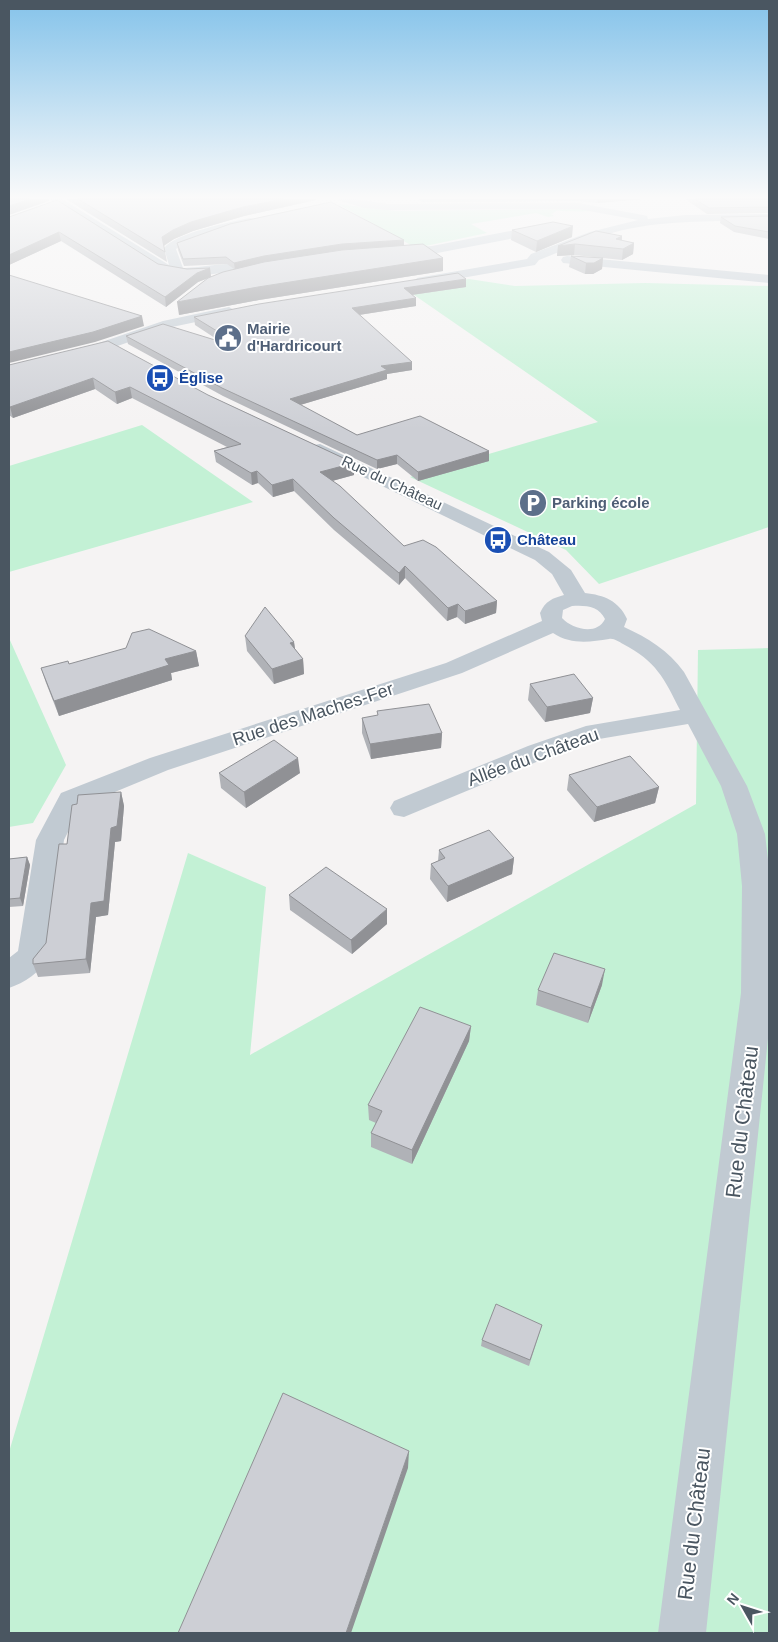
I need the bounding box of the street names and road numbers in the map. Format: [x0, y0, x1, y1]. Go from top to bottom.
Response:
street label: Rue du Château [339, 452, 445, 513]
street label: Rue des Maches-Fer [230, 679, 396, 749]
street label: Allée du Château [465, 724, 601, 790]
street label: Rue du Château [721, 1045, 762, 1199]
street label: Rue du Château [673, 1447, 714, 1601]

